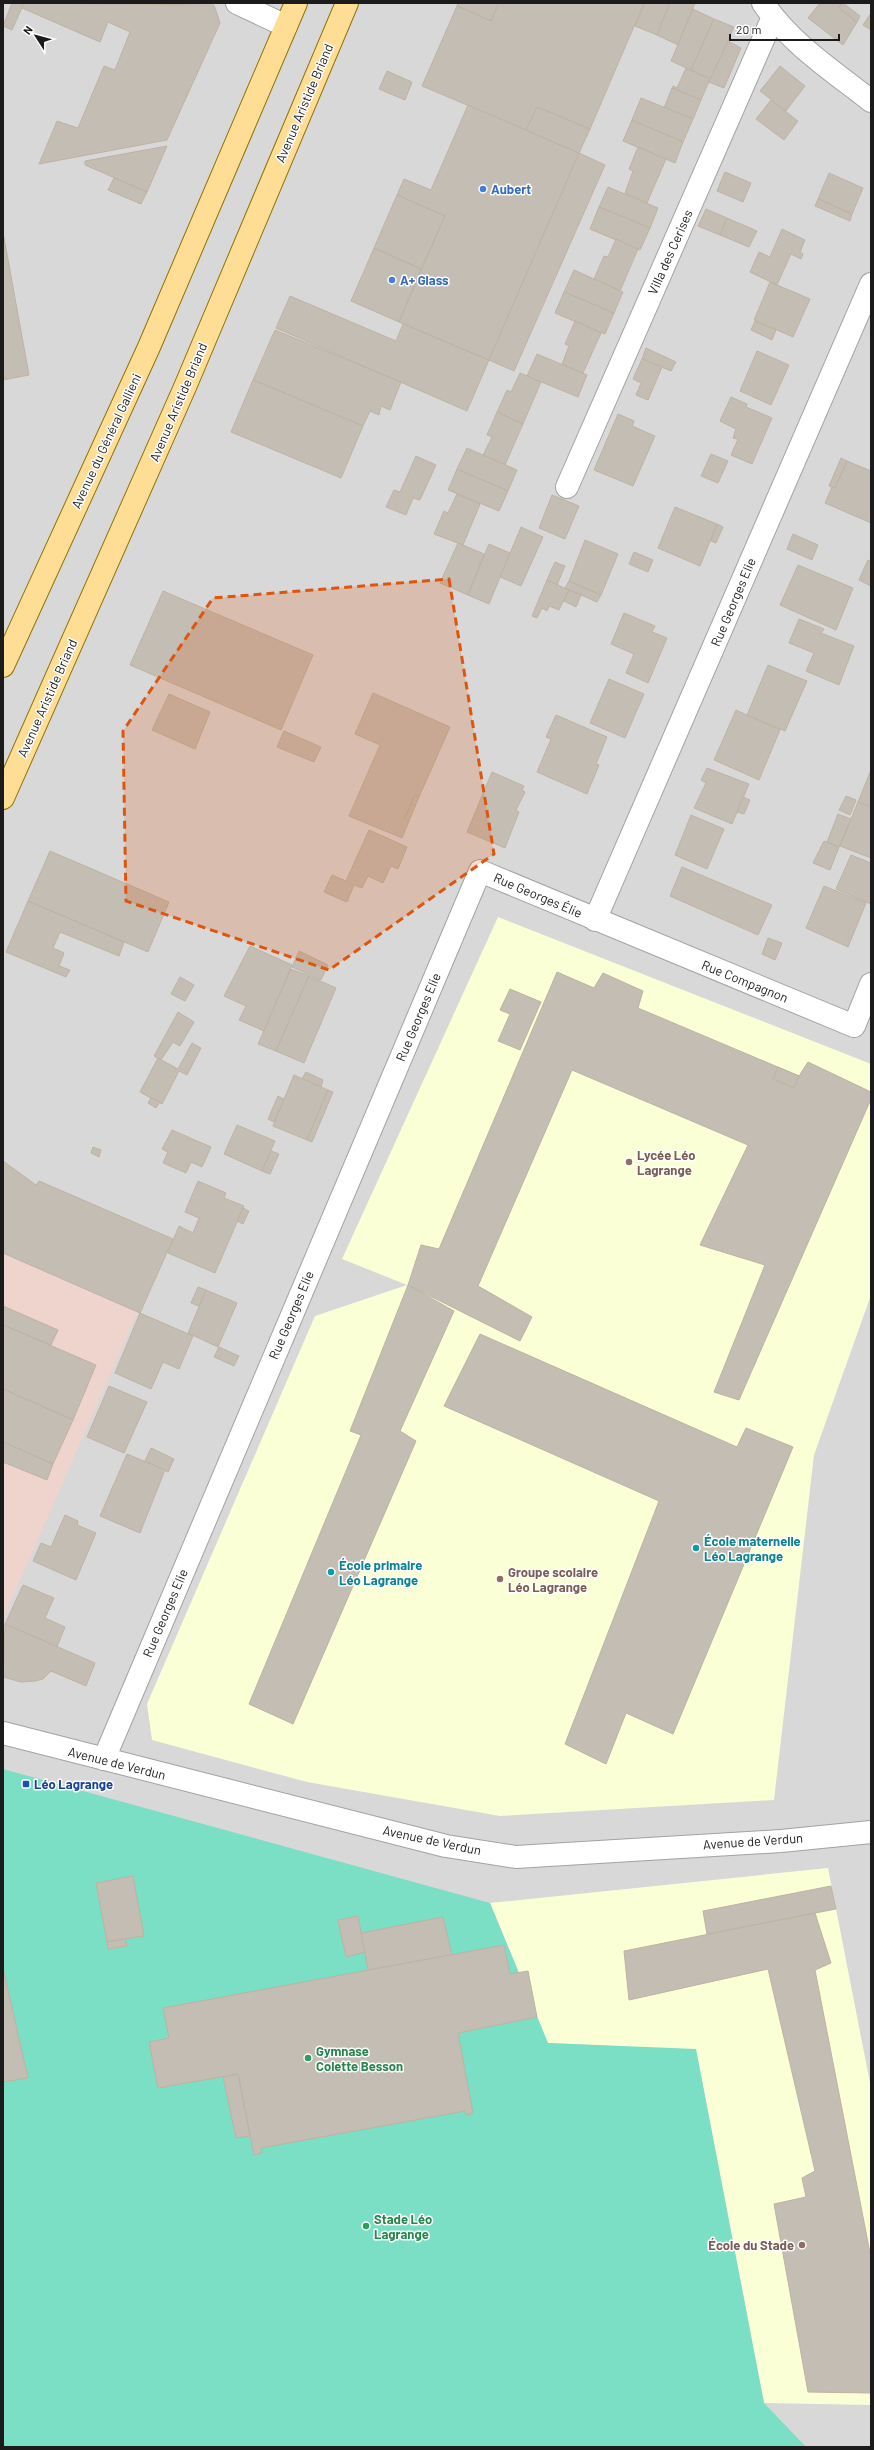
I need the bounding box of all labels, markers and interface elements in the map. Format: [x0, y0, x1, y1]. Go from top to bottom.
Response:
north arrow [16, 16, 56, 56]
scale bar [730, 16, 839, 42]
text: 20 m [736, 22, 762, 36]
text: N [20, 23, 35, 37]
street label: Avenue Aristide Briand [272, 41, 336, 165]
place label: Aubert [491, 181, 531, 197]
marker: Aubert [478, 184, 488, 194]
street label: Villa des Cerises [644, 207, 696, 297]
place label: A+ Glass [400, 272, 449, 288]
marker: A+ Glass [387, 275, 397, 285]
street label: Avenue Aristide Briand [146, 340, 210, 464]
street label: Avenue du Général Gallieni [68, 371, 144, 511]
street label: Rue Georges Elie [707, 555, 759, 649]
street label: Avenue Aristide Briand [14, 636, 80, 760]
street label: Rue Georges Élie [491, 869, 585, 921]
street label: Rue Compagnon [699, 956, 791, 1006]
street label: Rue Georges Elie [392, 970, 444, 1064]
place label: Lycée Léo Lagrange [637, 1147, 696, 1178]
marker: Lycée Léo Lagrange [624, 1157, 634, 1167]
street label: Rue Georges Elie [265, 1268, 317, 1362]
place label: École maternelle Léo Lagrange [704, 1533, 801, 1564]
marker: École maternelle Léo Lagrange [691, 1543, 701, 1553]
place label: École primaire Léo Lagrange [339, 1557, 422, 1588]
place label: Groupe scolaire Léo Lagrange [508, 1564, 598, 1595]
street label: Rue Georges Elie [139, 1566, 191, 1660]
marker: École primaire Léo Lagrange [326, 1567, 336, 1577]
marker: Groupe scolaire Léo Lagrange [495, 1574, 505, 1584]
street label: Avenue de Verdun [66, 1743, 168, 1783]
place label: Léo Lagrange [34, 1776, 113, 1792]
marker: Léo Lagrange [21, 1779, 31, 1789]
street label: Avenue de Verdun [381, 1822, 483, 1858]
street label: Avenue de Verdun [702, 1830, 804, 1852]
place label: Gymnase Colette Besson [316, 2043, 403, 2074]
marker: Gymnase Colette Besson [303, 2053, 313, 2063]
place label: Stade Léo Lagrange [374, 2211, 432, 2242]
marker: Stade Léo Lagrange [361, 2221, 371, 2231]
place label: École du Stade [708, 2237, 794, 2253]
marker: École du Stade [797, 2240, 807, 2250]

